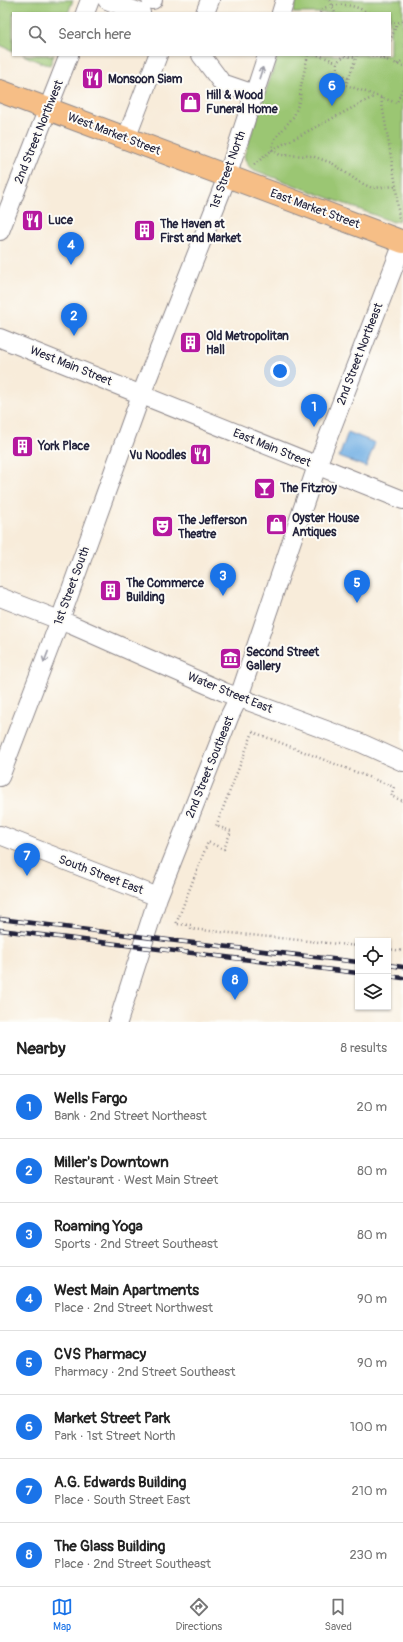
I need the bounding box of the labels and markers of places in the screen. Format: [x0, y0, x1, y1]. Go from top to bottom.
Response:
restaurant icon: Monsoon Siam [80, 66, 106, 92]
place label: Monsoon Siam [108, 72, 183, 87]
pin: 6 [319, 73, 345, 106]
place label: Hill & Wood Funeral Home [206, 88, 279, 117]
shop icon: Hill & Wood Funeral Home [178, 89, 204, 115]
restaurant icon: Luce [20, 207, 46, 233]
place label: Luce [48, 213, 74, 228]
place label: The Haven at First and Market [159, 217, 242, 246]
building icon: The Haven at First and Market [131, 218, 157, 244]
pin: 4 [58, 232, 84, 265]
pin: 2 [61, 303, 87, 336]
place label: Old Metropolitan Hall [206, 329, 289, 358]
building icon: Old Metropolitan Hall [177, 330, 203, 356]
pin: 1 [301, 394, 327, 427]
building icon: York Place [10, 433, 36, 459]
place label: York Place [37, 439, 90, 454]
restaurant icon: Vu Noodles [188, 442, 214, 468]
place label: Vu Noodles [129, 448, 187, 463]
bar icon: The Fitzroy [251, 475, 277, 501]
place label: The Fitzroy [279, 481, 338, 496]
place label: Oyster House Antiques [292, 511, 360, 540]
shop icon: Oyster House Antiques [264, 512, 290, 538]
place label: The Jefferson Theatre [177, 513, 247, 542]
theatre icon: The Jefferson Theatre [149, 514, 175, 540]
pin: 3 [210, 563, 236, 596]
pin: 5 [344, 570, 370, 603]
place label: The Commerce Building [125, 576, 205, 605]
building icon: The Commerce Building [98, 577, 124, 603]
place label: Second Street Gallery [246, 645, 320, 674]
museum icon: Second Street Gallery [218, 646, 244, 672]
pin: 7 [14, 843, 40, 876]
pin: 8 [222, 967, 248, 1000]

